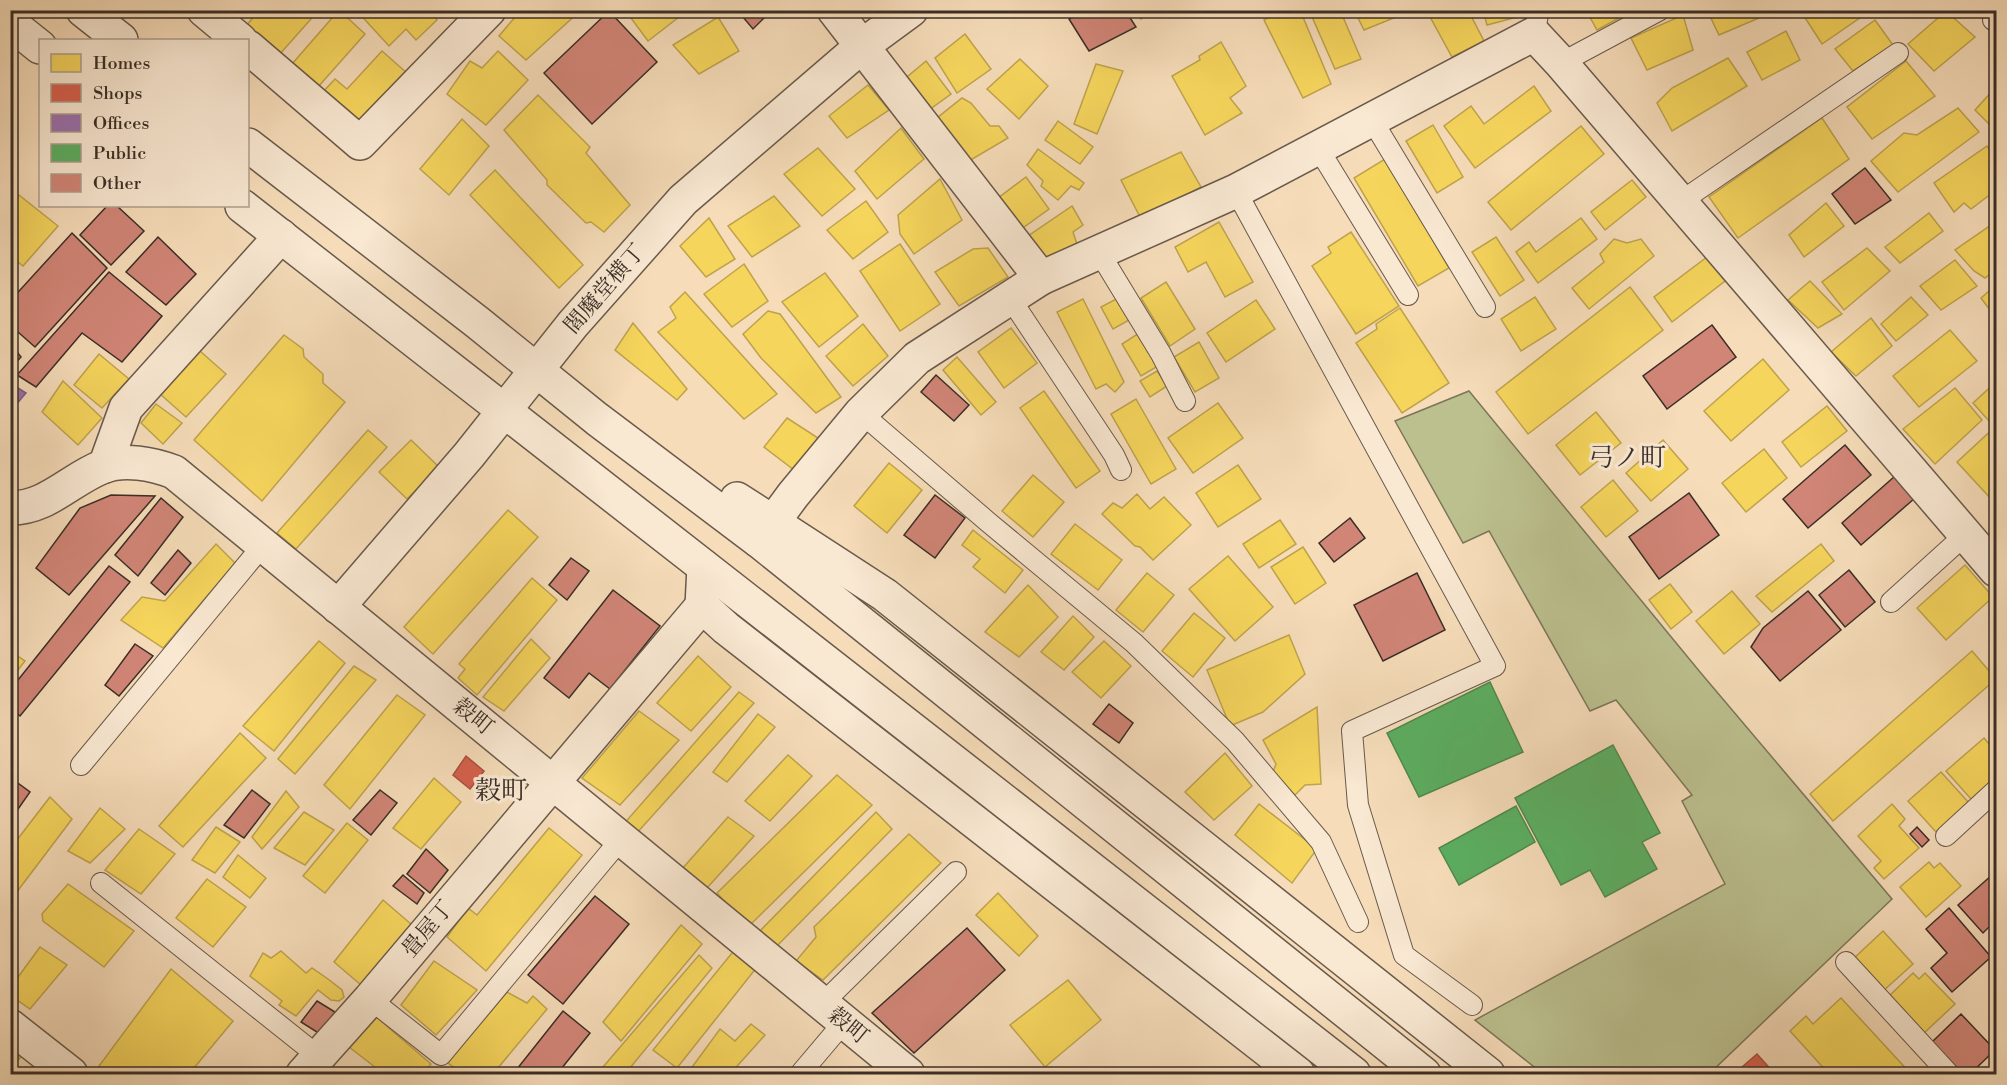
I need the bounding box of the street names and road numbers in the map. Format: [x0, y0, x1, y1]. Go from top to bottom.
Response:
street label: 閻魔堂横丁 [559, 239, 651, 339]
street label: 穀町 [447, 693, 499, 741]
street label: 畳屋丁 [396, 895, 460, 963]
street label: 穀町 [822, 1002, 874, 1050]

